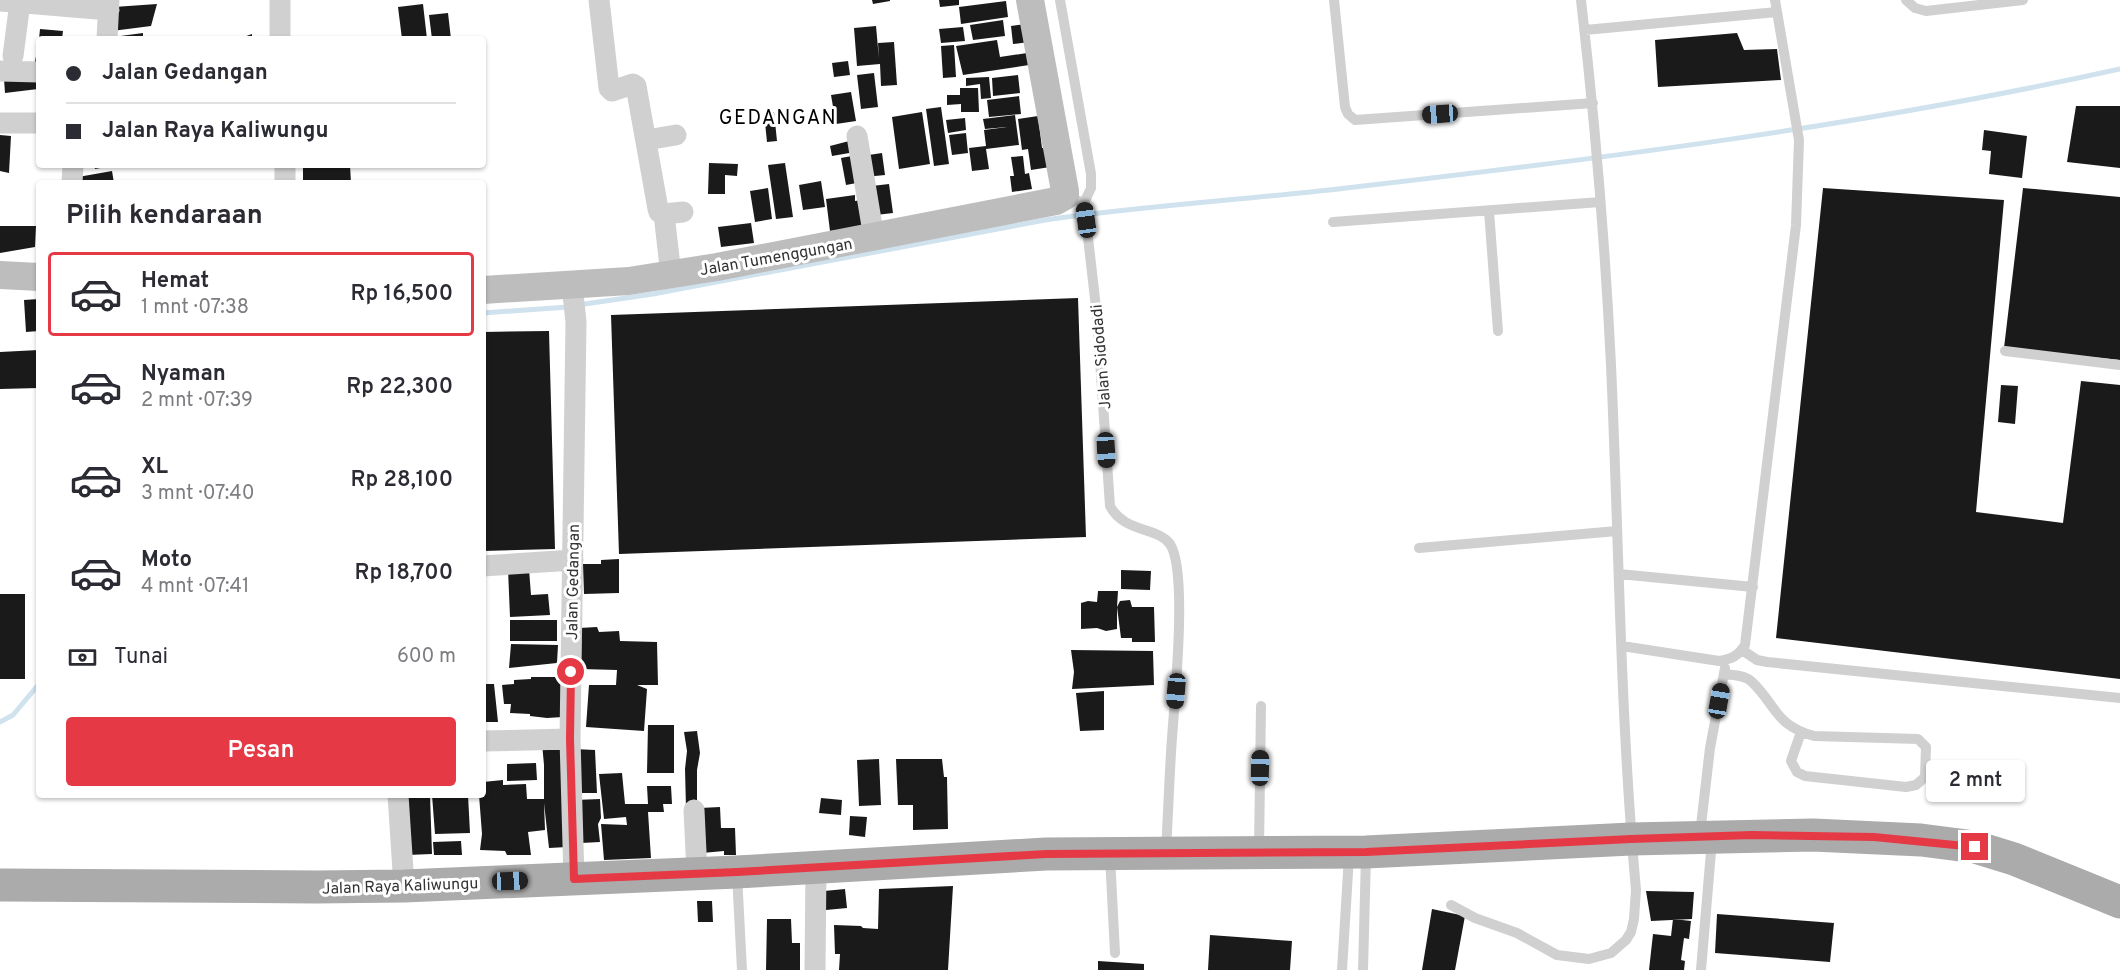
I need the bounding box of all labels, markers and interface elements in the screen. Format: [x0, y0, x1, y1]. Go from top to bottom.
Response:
text: Jalan Gedangan [102, 60, 268, 87]
car [1421, 104, 1459, 124]
district label: GEDANGAN [719, 106, 837, 132]
text: Jalan Raya Kaliwungu [102, 118, 329, 145]
text: Pilih kendaraan [66, 199, 263, 233]
car [1075, 201, 1097, 239]
street label: Jalan Tumenggungan [698, 235, 854, 281]
icon: car [69, 267, 123, 321]
text: Hemat [141, 268, 209, 295]
text: Rp 16,500 [351, 281, 453, 308]
text: 1 mnt · 07:38 [141, 295, 249, 321]
street label: Jalan Sidodadi [1087, 304, 1117, 410]
icon: car [69, 360, 123, 414]
text: Nyaman [141, 361, 226, 388]
text: Rp 22,300 [346, 374, 453, 401]
text: 2 mnt · 07:39 [141, 388, 253, 414]
car [1096, 432, 1116, 468]
icon: car [69, 453, 123, 507]
text: XL [141, 454, 168, 481]
text: Rp 28,100 [351, 467, 453, 494]
text: 3 mnt · 07:40 [141, 481, 255, 507]
street label: Jalan Gedangan [563, 524, 585, 640]
icon: car [69, 546, 123, 600]
text: Moto [141, 547, 192, 574]
text: Rp 18,700 [355, 560, 453, 587]
text: 4 mnt · 07:41 [141, 574, 250, 600]
icon: cash [66, 641, 99, 674]
text: Tunai [114, 644, 168, 671]
text: 600 m [397, 644, 456, 670]
route start [557, 658, 584, 685]
car [1165, 672, 1187, 710]
car [1707, 682, 1731, 720]
button: Pesan [66, 717, 456, 786]
car [1251, 750, 1269, 786]
callout: 2 mnt [1926, 760, 2024, 802]
text: 2 mnt [1949, 768, 2002, 794]
route end [1961, 833, 1988, 860]
car [492, 871, 528, 891]
street label: Jalan Raya Kaliwungu [321, 874, 479, 900]

